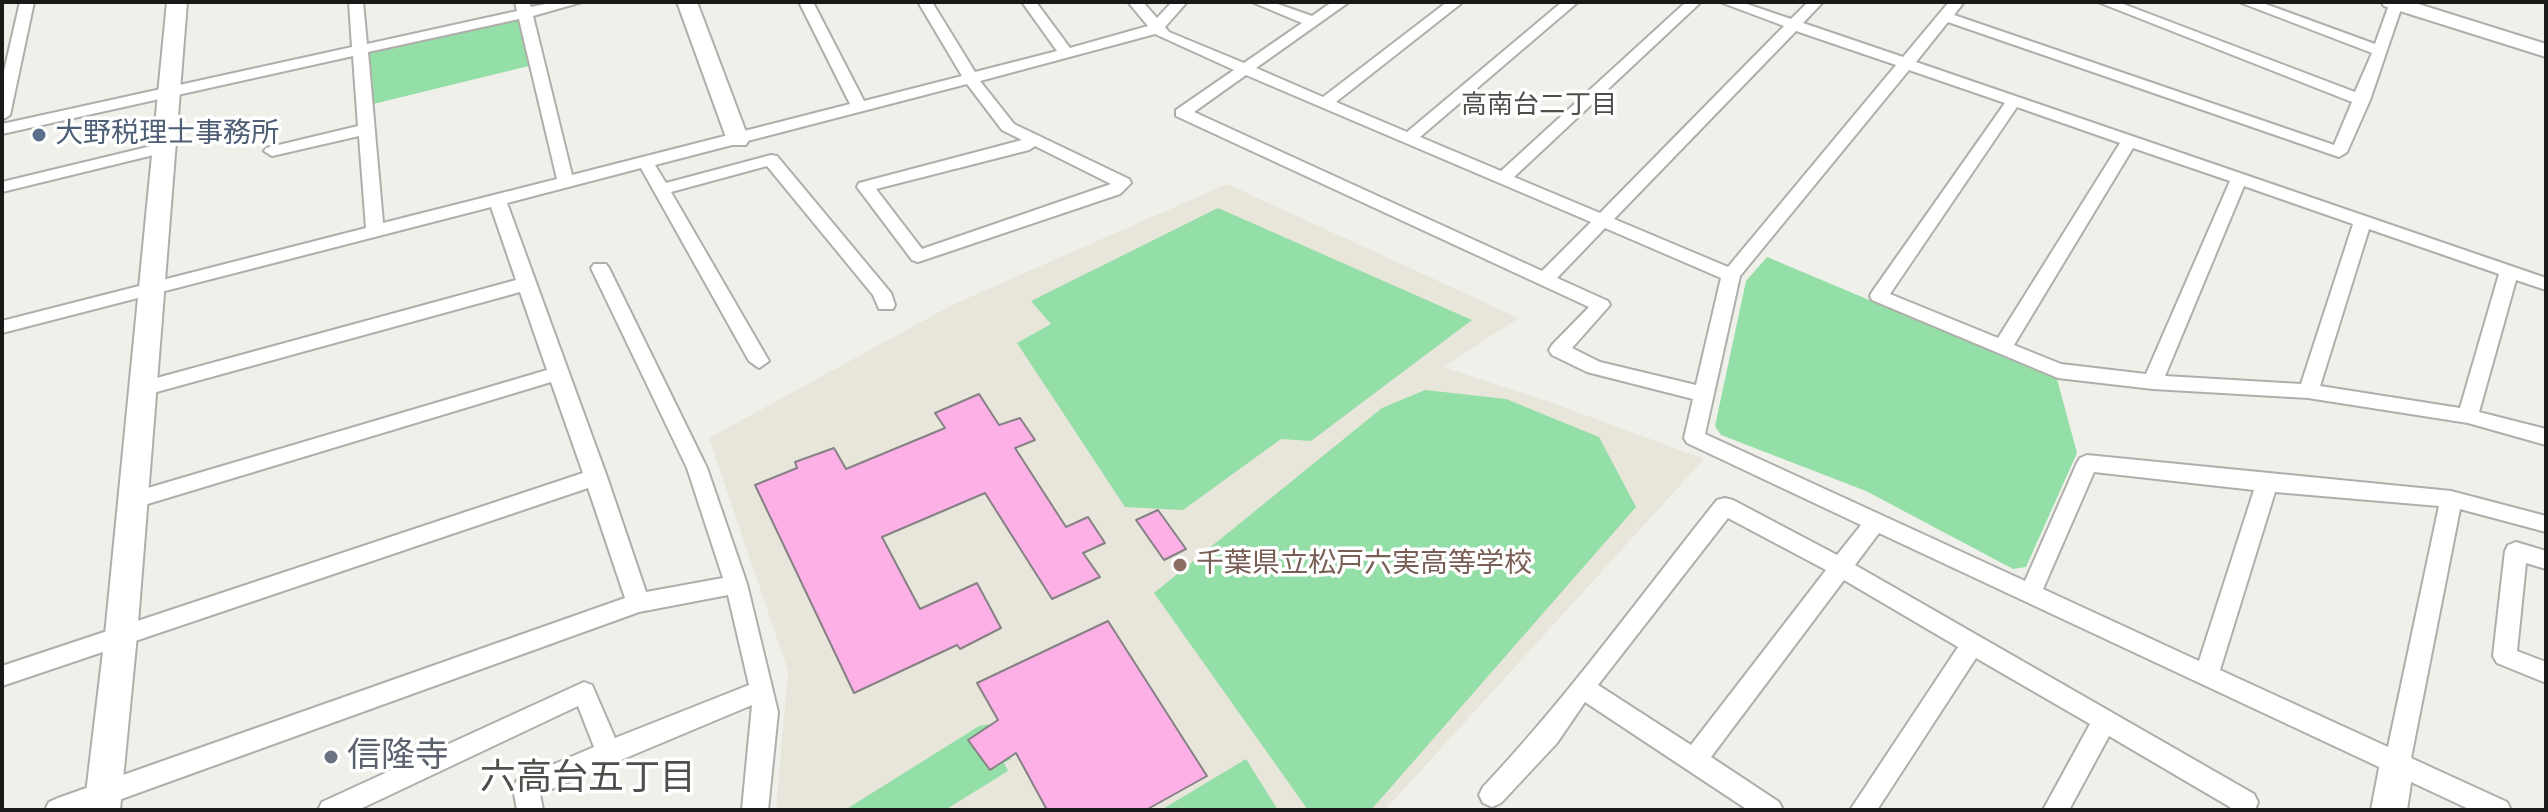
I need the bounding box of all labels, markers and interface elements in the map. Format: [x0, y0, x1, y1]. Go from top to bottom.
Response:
district label: 高南台二丁目 [1461, 90, 1617, 122]
place label: 大野税理士事務所 [55, 118, 279, 152]
marker: 大野税理士事務所 [30, 126, 48, 144]
place label: 千葉県立松戸六実高等学校 [1196, 548, 1532, 582]
marker: 千葉県立松戸六実高等学校 [1171, 556, 1189, 574]
place label: 信隆寺 [347, 737, 449, 777]
marker: 信隆寺 [322, 748, 340, 766]
district label: 六高台五丁目 [480, 758, 696, 802]

